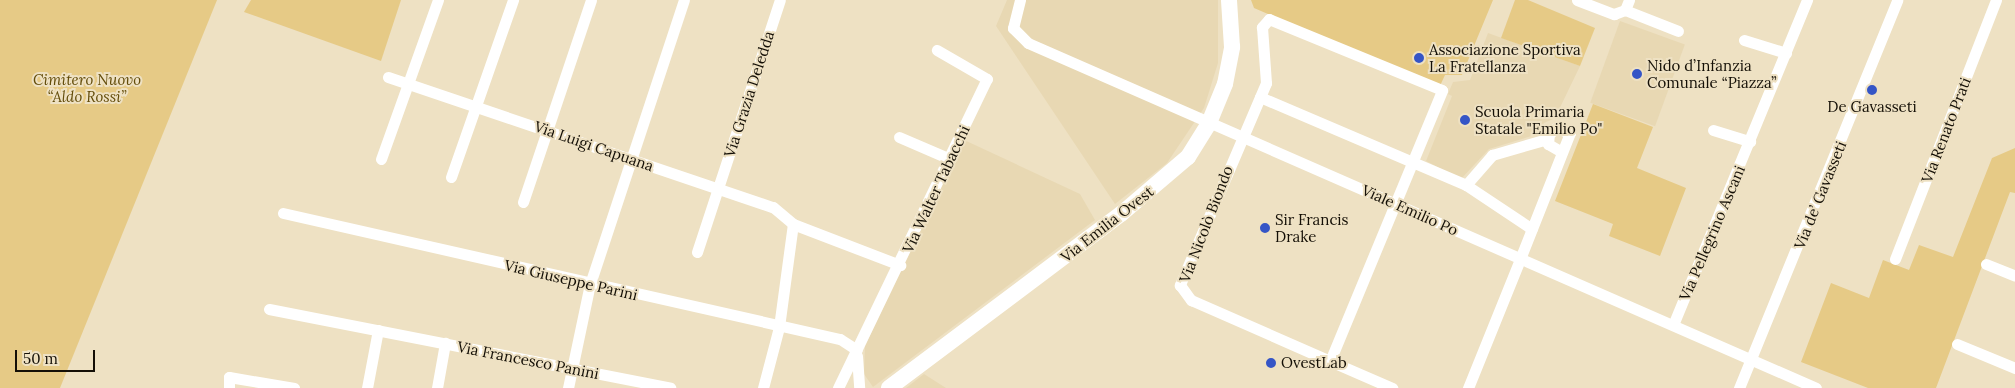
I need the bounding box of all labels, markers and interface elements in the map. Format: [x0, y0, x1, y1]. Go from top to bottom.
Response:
street label: Via Grazia Deledda [720, 29, 778, 159]
place label: Associazione Sportiva La Fratellanza [1429, 40, 1581, 75]
marker: Associazione Sportiva La Fratellanza [1413, 52, 1425, 64]
place label: Nido d’Infanzia Comunale “Piazza” [1647, 56, 1777, 91]
marker: Nido d’Infanzia Comunale “Piazza” [1631, 68, 1643, 80]
park label: Cimitero Nuovo “Aldo Rossi” [33, 70, 141, 105]
street label: Via Renato Prati [1918, 75, 1974, 185]
marker: De Gavasseti [1866, 84, 1878, 96]
place label: De Gavasseti [1827, 98, 1917, 116]
place label: Scuola Primaria Statale "Emilio Po" [1475, 102, 1602, 137]
marker: Scuola Primaria Statale "Emilio Po" [1459, 114, 1471, 126]
street label: Via Luigi Capuana [532, 117, 656, 175]
street label: Via Walter Tabacchi [899, 122, 973, 256]
street label: Via de’ Gavasseti [1790, 138, 1850, 252]
street label: Via Nicolò Biondo [1175, 163, 1237, 285]
street label: Via Pellegrino Ascani [1675, 163, 1749, 303]
street label: Viale Emilio Po [1359, 181, 1461, 239]
street label: Via Emilia Ovest [1057, 182, 1157, 266]
place label: Sir Francis Drake [1275, 210, 1349, 245]
marker: Sir Francis Drake [1259, 222, 1271, 234]
street label: Via Giuseppe Parini [503, 256, 639, 304]
street label: Via Francesco Panini [456, 337, 600, 383]
scale bar [18, 340, 98, 372]
text: 50 m [23, 349, 58, 368]
place label: OvestLab [1281, 354, 1347, 372]
marker: OvestLab [1265, 357, 1277, 369]

